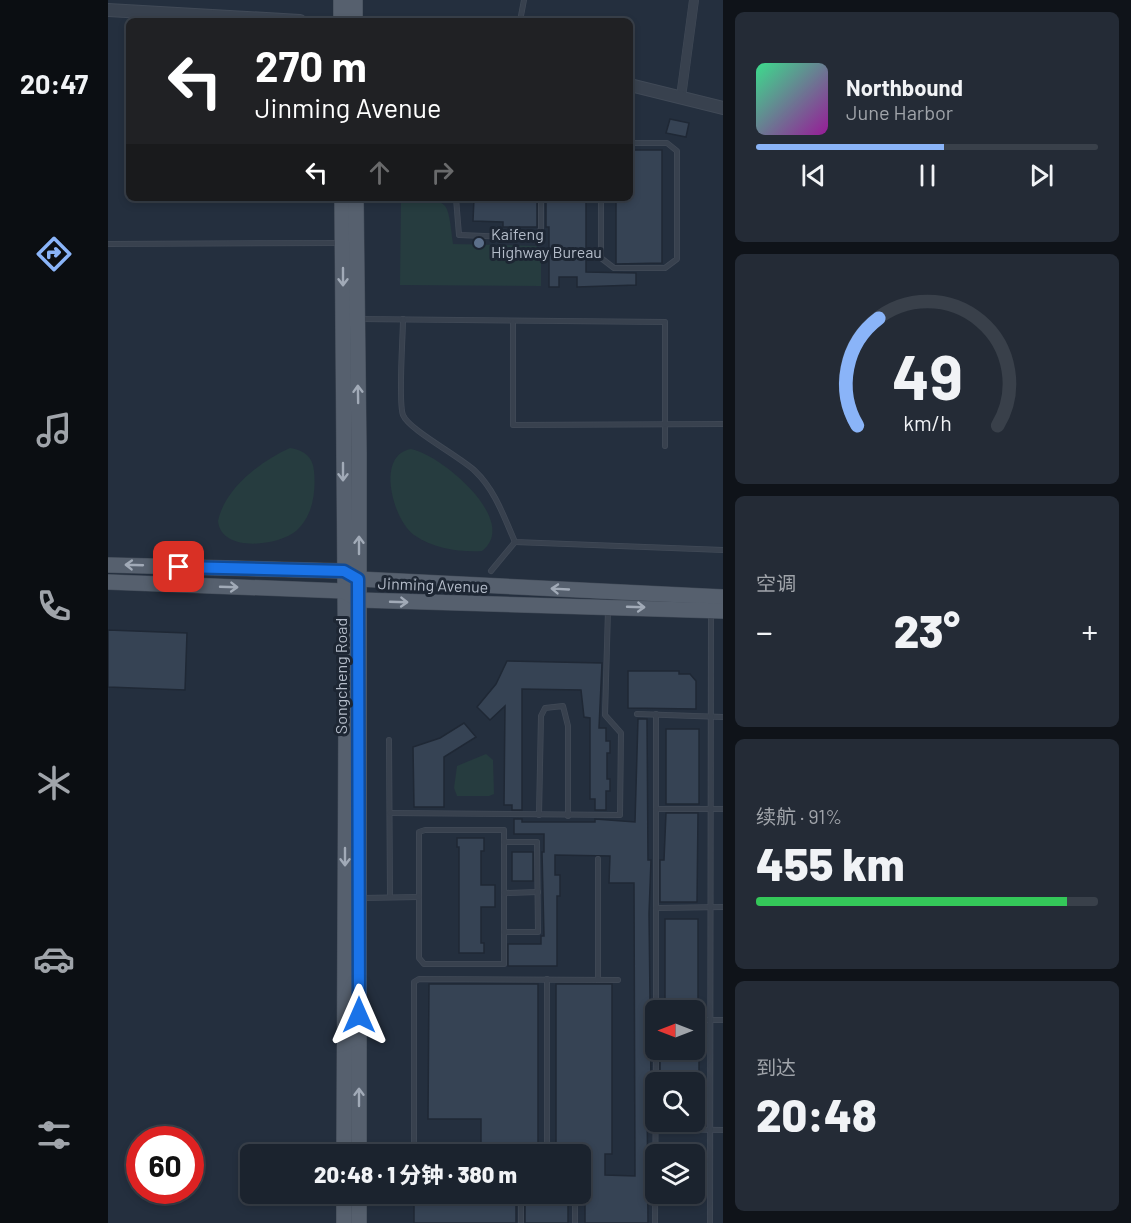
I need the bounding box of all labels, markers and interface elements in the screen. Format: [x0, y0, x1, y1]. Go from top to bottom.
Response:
text: 270 m [255, 40, 367, 90]
icon: left [156, 42, 234, 120]
text: 20:47 [20, 67, 88, 99]
text: Northbound [846, 74, 963, 100]
text: Jinming Avenue [255, 91, 441, 123]
text: June Harbor [846, 100, 953, 124]
icon: left [300, 156, 333, 189]
icon: ahead [363, 156, 396, 189]
icon: right [426, 156, 459, 189]
icon: previous [797, 159, 830, 192]
icon: pause [911, 159, 944, 192]
icon: next [1025, 159, 1058, 192]
place label: Kaifeng Highway Bureau [491, 224, 602, 261]
icon: directions [33, 233, 75, 275]
marker: Kaifeng Highway Bureau [472, 236, 486, 250]
one-way arrow [337, 267, 349, 287]
text: 49 [892, 338, 962, 412]
one-way arrow [352, 384, 364, 404]
icon: music [33, 409, 75, 451]
text: km/h [903, 411, 951, 436]
one-way arrow [337, 462, 349, 482]
one-way arrow [353, 535, 364, 555]
pin [153, 541, 204, 592]
icon: arrive [162, 550, 195, 583]
one-way arrow [124, 560, 144, 571]
text: 空调 [756, 571, 796, 595]
street label: Jinming Avenue [377, 573, 489, 596]
one-way arrow [219, 581, 239, 592]
one-way arrow [550, 583, 570, 594]
icon: phone [33, 585, 75, 627]
one-way arrow [389, 596, 409, 607]
one-way arrow [626, 601, 646, 613]
text: 23° [894, 603, 960, 657]
text: − [756, 611, 773, 651]
text: + [1081, 611, 1098, 651]
street label: Songcheng Road [331, 618, 350, 734]
icon: climate [33, 762, 75, 804]
text: 续航 · 91% [756, 804, 842, 828]
text: 455 km [756, 836, 905, 890]
one-way arrow [339, 846, 351, 866]
icon: car [33, 938, 75, 980]
position arrow [327, 983, 391, 1047]
north arrow [645, 1000, 705, 1060]
map controls [645, 1000, 705, 1204]
text: 到达 [756, 1055, 796, 1079]
button: search [645, 1072, 705, 1132]
one-way arrow [353, 1087, 365, 1107]
text: 20:48 [756, 1087, 877, 1141]
icon: filters [33, 1114, 75, 1156]
speed limit sign: 60 [126, 1126, 204, 1204]
button: layers [645, 1144, 705, 1204]
text: 20:48 · 1 分钟 · 380 m [314, 1161, 517, 1187]

